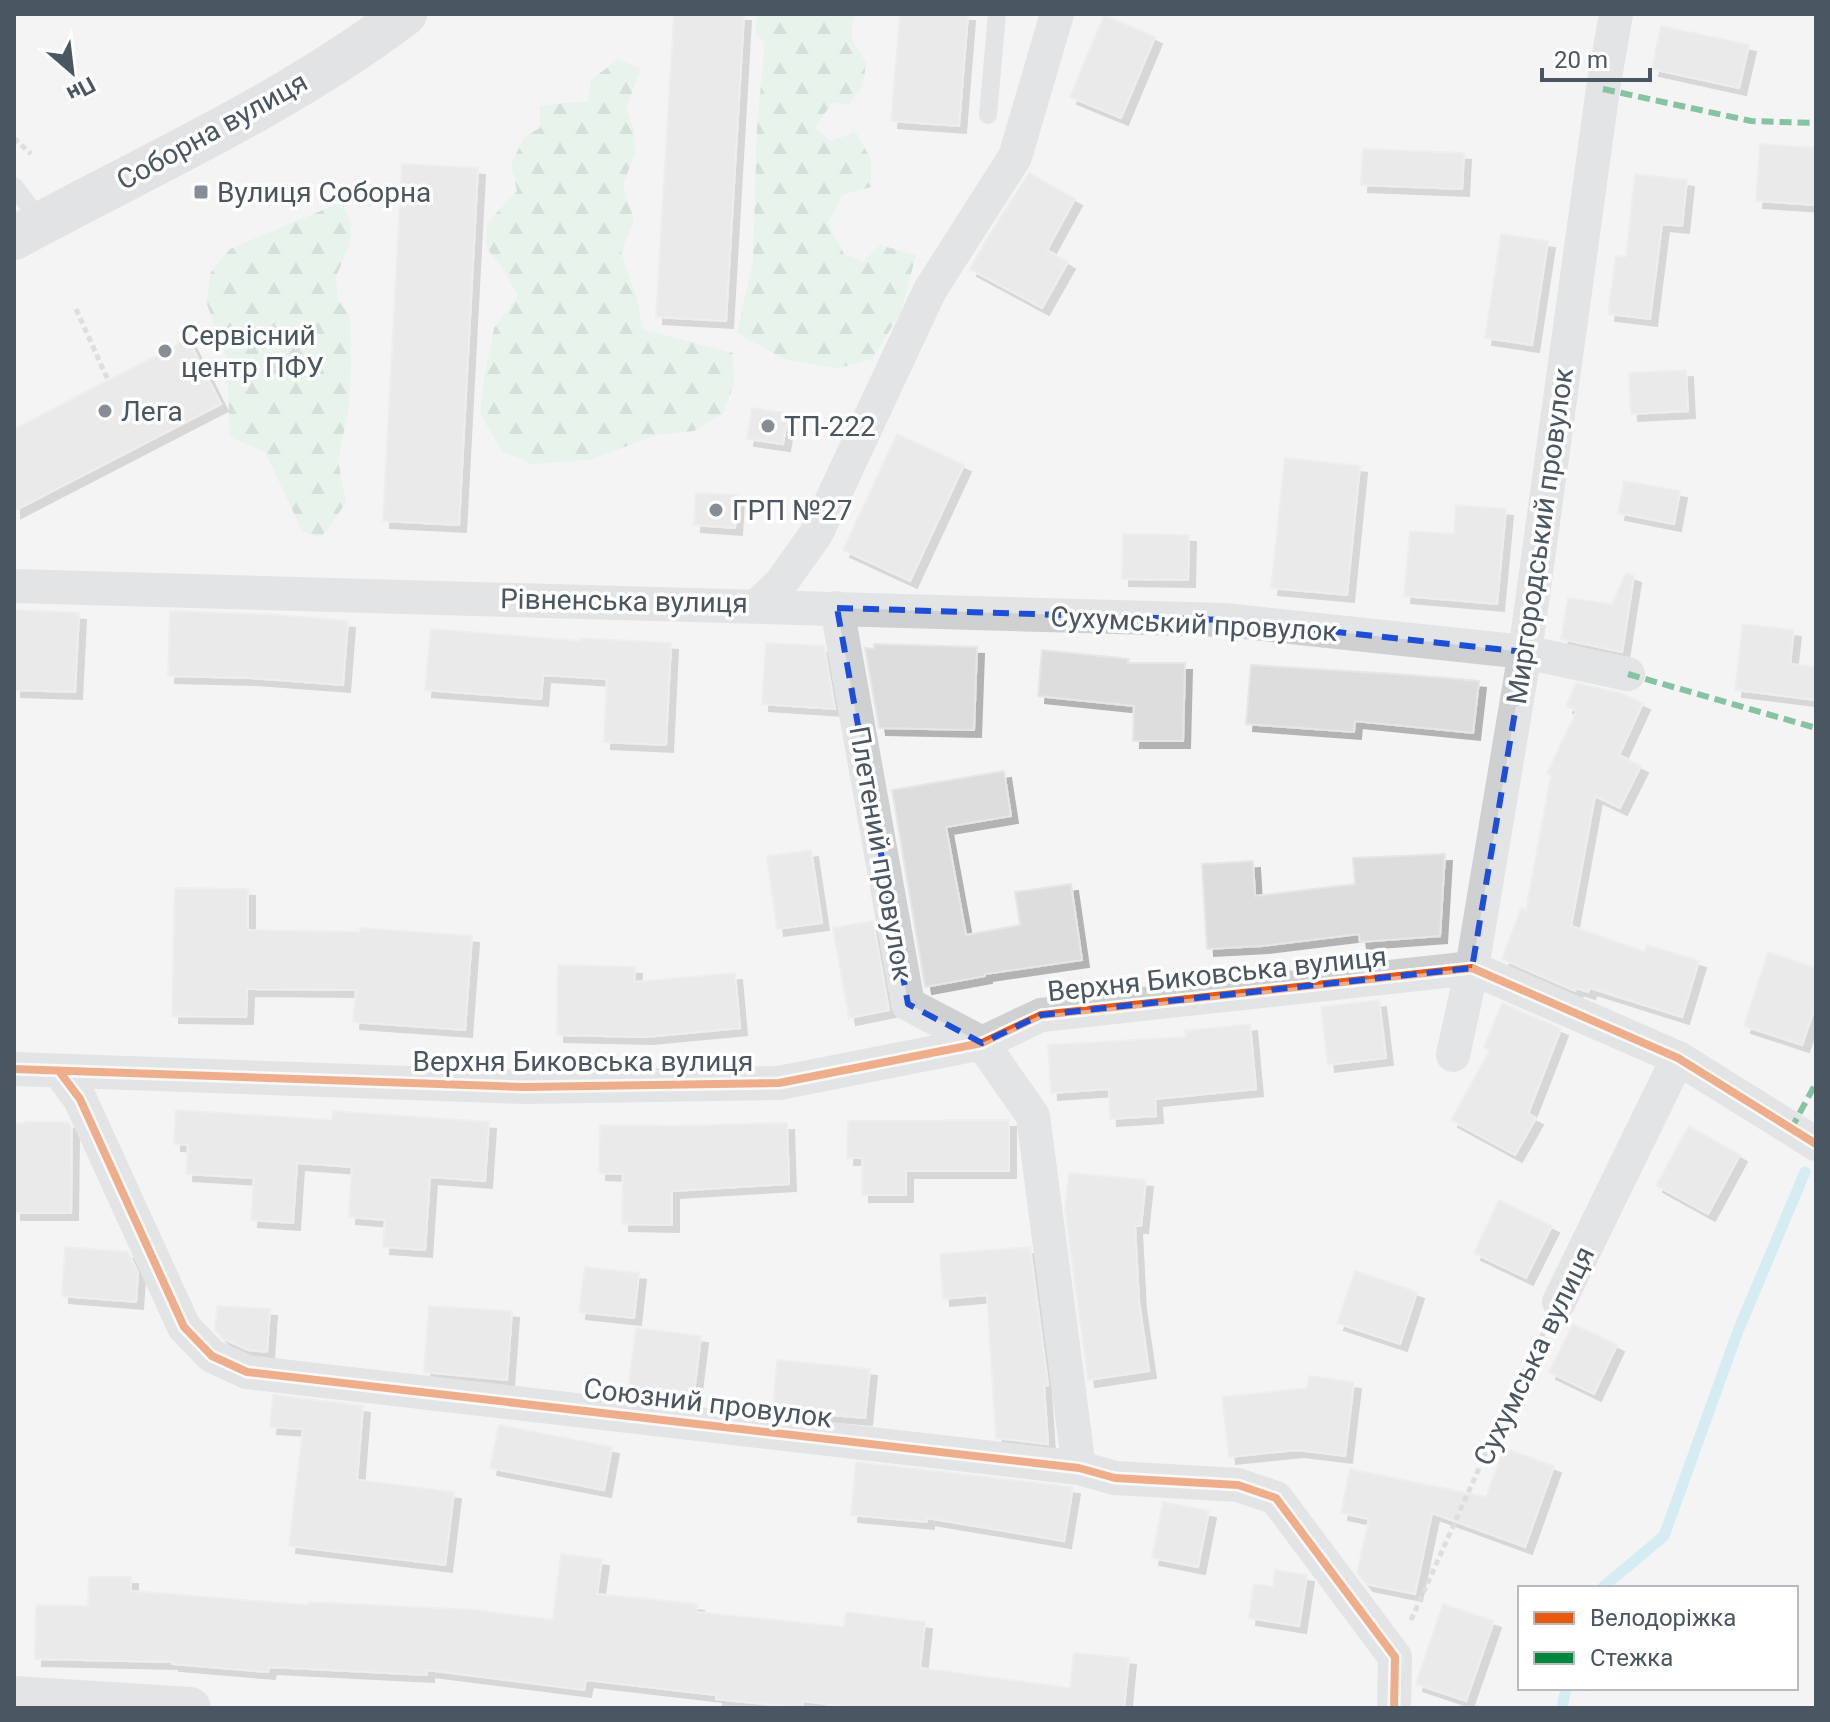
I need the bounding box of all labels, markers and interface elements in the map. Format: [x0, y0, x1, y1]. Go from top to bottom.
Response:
north arrow [32, 32, 112, 112]
scale bar [1542, 32, 1650, 82]
text: 20 m [1554, 46, 1608, 74]
street label: Соборна вулиця [111, 65, 313, 197]
text: Пн [63, 72, 99, 107]
place label: Вулиця Соборна [217, 176, 431, 209]
marker: Вулиця Соборна [192, 183, 210, 201]
place label: Cервісний центр ПФУ [181, 319, 324, 384]
marker: Cервісний центр ПФУ [156, 342, 174, 360]
street label: Миргородський провулок [1500, 366, 1580, 706]
place label: Лега [121, 395, 183, 428]
marker: Лега [96, 402, 114, 420]
place label: ТП-222 [784, 410, 876, 443]
marker: ТП-222 [759, 417, 777, 435]
place label: ГРП №27 [732, 494, 852, 527]
marker: ГРП №27 [707, 501, 725, 519]
street label: Рівненська вулиця [500, 582, 748, 620]
street label: Сухумський провулок [1050, 600, 1338, 648]
street label: Плетений провулок [842, 723, 920, 983]
street label: Верхня Биковська вулиця [1046, 940, 1388, 1008]
street label: Верхня Биковська вулиця [413, 1045, 754, 1078]
street label: Сухумська вулиця [1467, 1241, 1601, 1471]
street label: Союзний провулок [582, 1371, 834, 1435]
legend [1518, 1586, 1798, 1690]
text: Велодоріжка [1590, 1604, 1736, 1632]
text: Стежка [1590, 1644, 1673, 1672]

